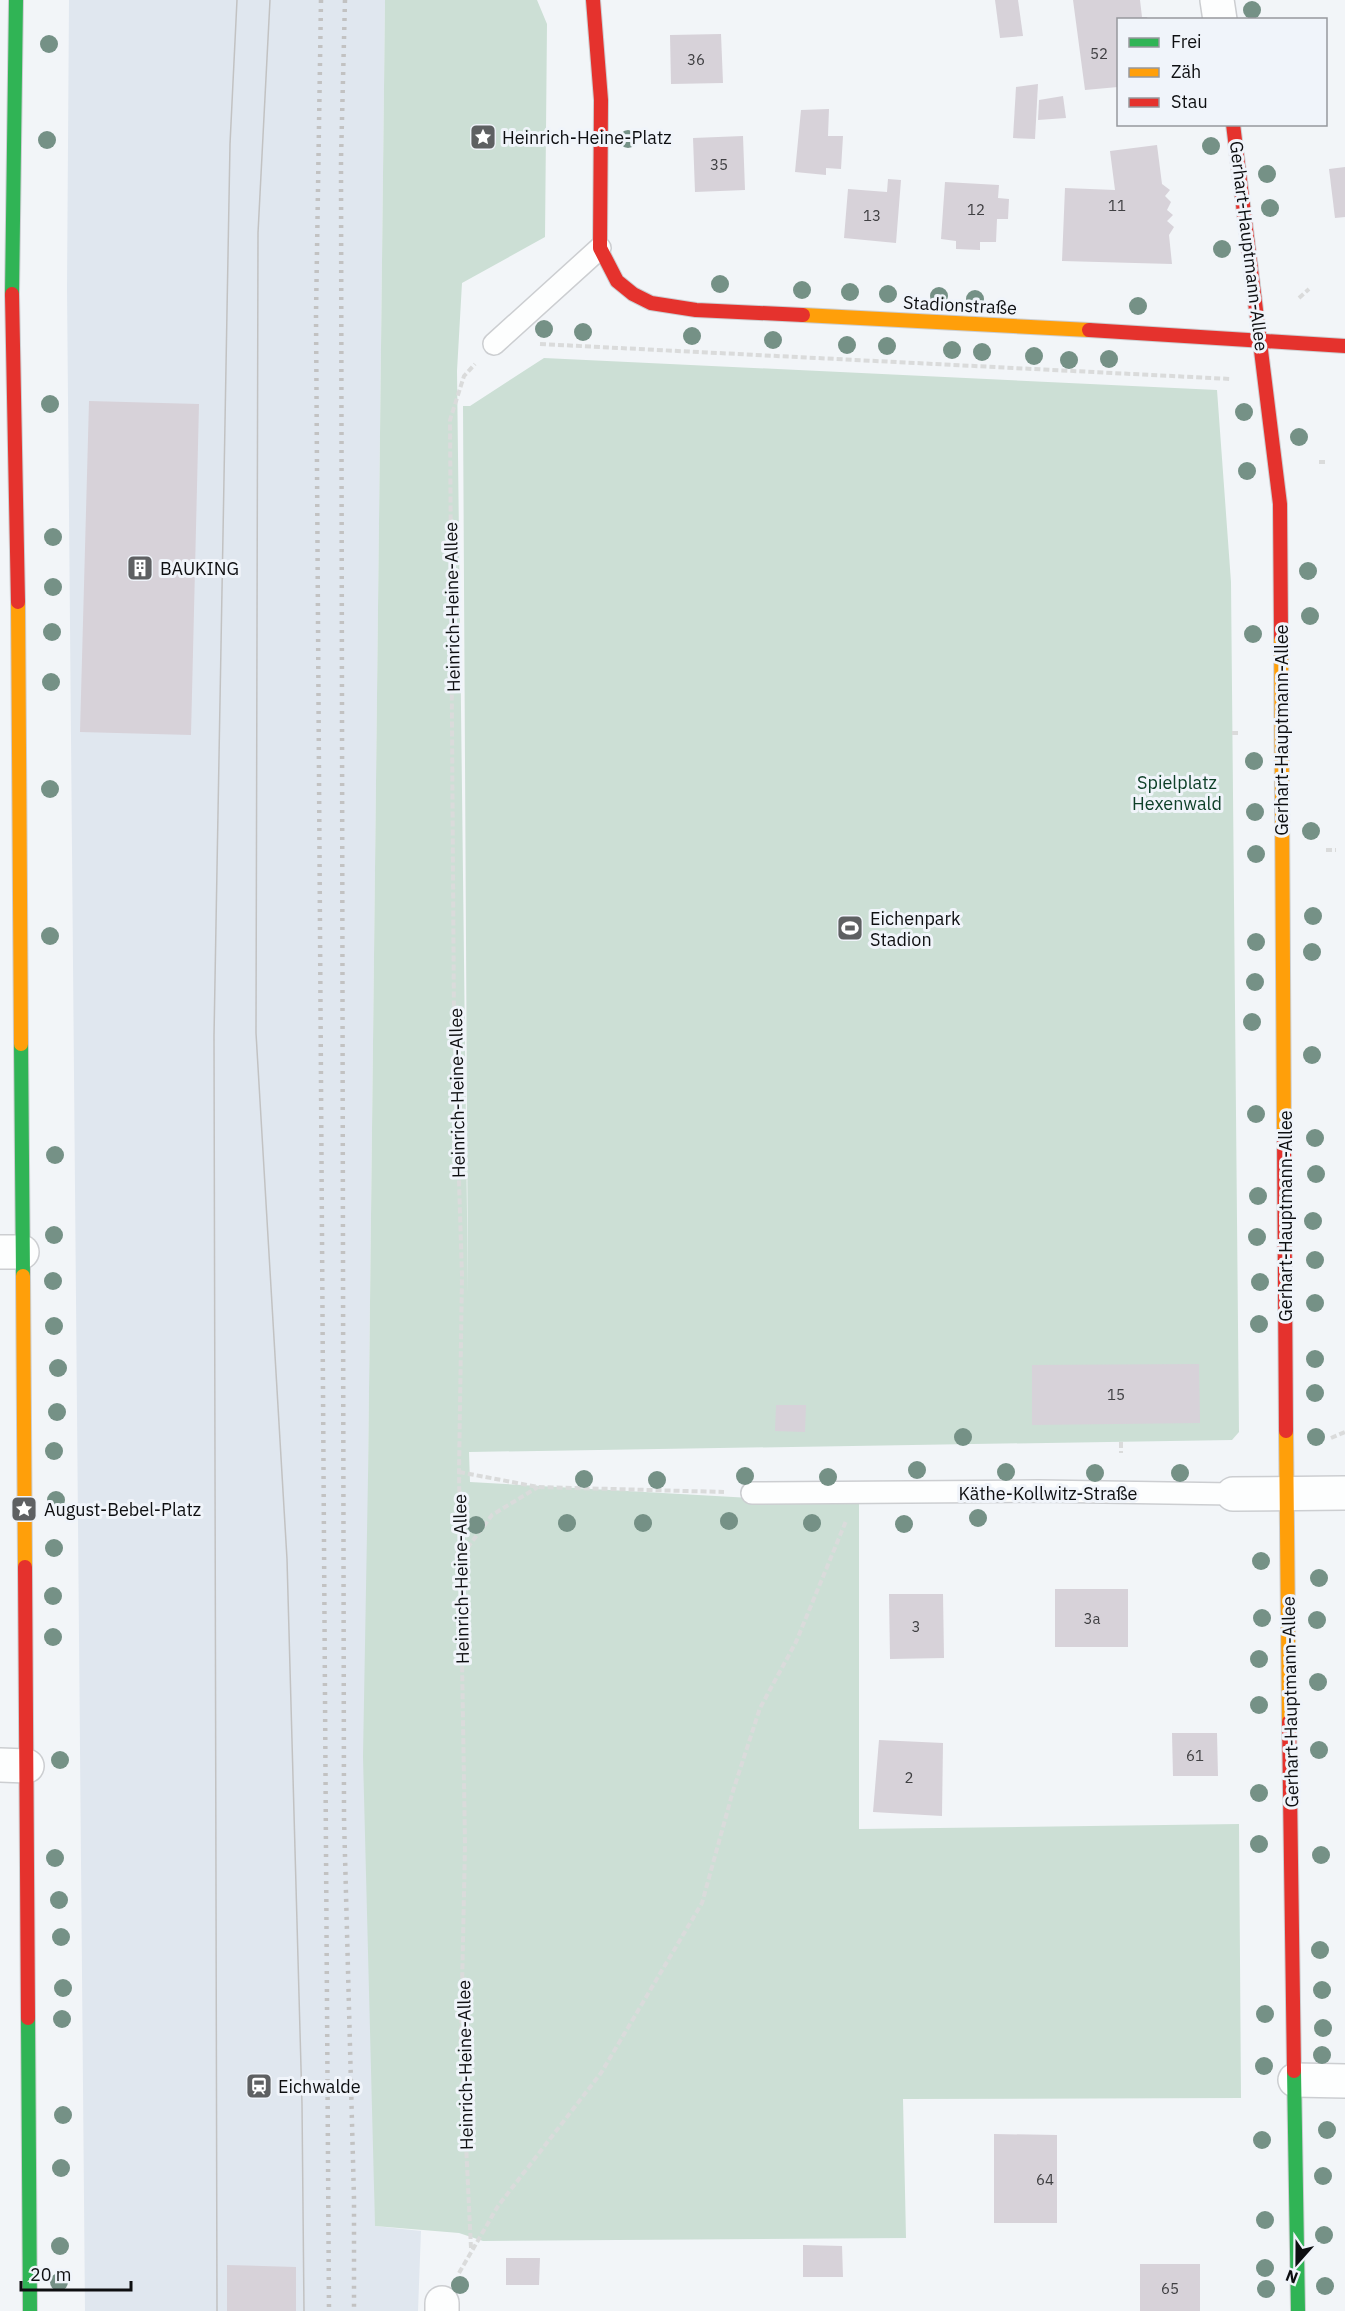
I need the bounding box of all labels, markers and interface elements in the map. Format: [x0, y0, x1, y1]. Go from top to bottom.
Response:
legend [1117, 18, 1327, 126]
text: Frei [1171, 30, 1202, 53]
house number: 52 [1090, 44, 1108, 63]
house number: 36 [687, 50, 705, 69]
text: Zäh [1171, 60, 1201, 83]
text: Stau [1171, 90, 1208, 113]
place icon: Heinrich-Heine-Platz [468, 122, 498, 152]
place label: Heinrich-Heine-Platz [502, 126, 672, 149]
street label: Gerhart-Hauptmann-Allee [1225, 140, 1273, 352]
house number: 35 [710, 155, 728, 174]
house number: 11 [1108, 196, 1126, 215]
house number: 12 [967, 200, 985, 219]
house number: 13 [863, 206, 881, 225]
street label: Stadionstraße [902, 291, 1018, 319]
street label: Heinrich-Heine-Allee [439, 522, 465, 692]
building icon: BAUKING [125, 553, 155, 583]
place label: BAUKING [160, 557, 239, 580]
street label: Gerhart-Hauptmann-Allee [1270, 624, 1293, 836]
park label: Spielplatz Hexenwald [1132, 771, 1222, 815]
place label: Eichenpark Stadion [870, 907, 961, 951]
sports icon: Eichenpark Stadion [835, 913, 865, 943]
street label: Heinrich-Heine-Allee [444, 1008, 470, 1178]
street label: Gerhart-Hauptmann-Allee [1274, 1110, 1297, 1322]
house number: 15 [1107, 1385, 1125, 1404]
street label: Käthe-Kollwitz-Straße [959, 1482, 1138, 1505]
place icon: August-Bebel-Platz [9, 1494, 39, 1524]
street label: Heinrich-Heine-Allee [448, 1494, 474, 1664]
place label: August-Bebel-Platz [44, 1498, 201, 1521]
street label: Gerhart-Hauptmann-Allee [1277, 1596, 1303, 1808]
house number: 3a [1083, 1609, 1101, 1628]
house number: 3 [911, 1617, 921, 1636]
house number: 61 [1186, 1746, 1204, 1765]
house number: 2 [904, 1768, 914, 1787]
street label: Heinrich-Heine-Allee [452, 1980, 478, 2150]
station icon: Eichwalde [244, 2071, 274, 2101]
place label: Eichwalde [278, 2075, 361, 2098]
house number: 64 [1036, 2170, 1054, 2189]
north arrow [1267, 2233, 1327, 2293]
scale bar [21, 2254, 130, 2292]
text: 20 m [30, 2263, 72, 2286]
text: N [1283, 2266, 1301, 2288]
house number: 65 [1161, 2279, 1179, 2298]

